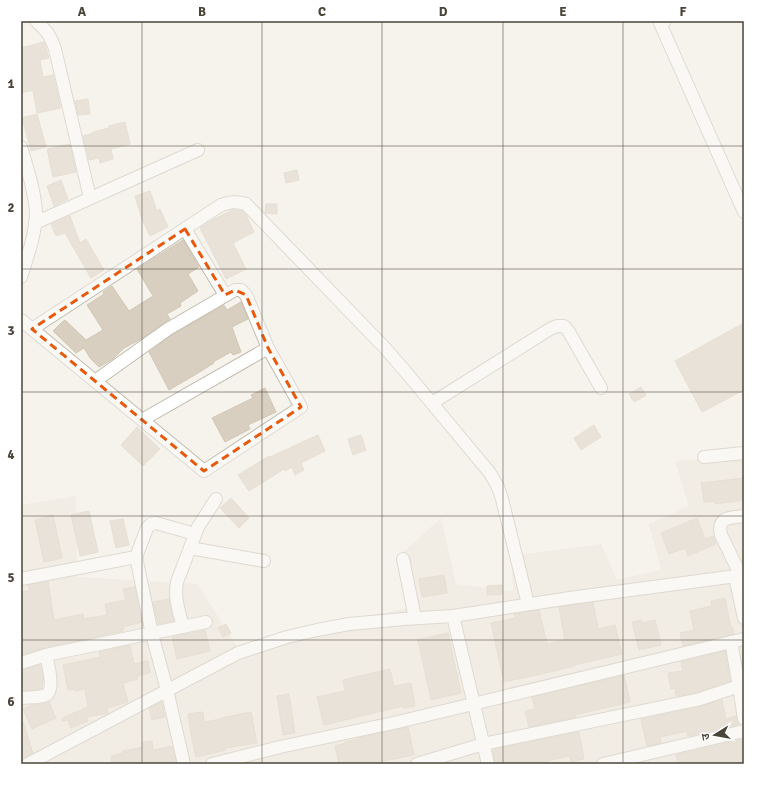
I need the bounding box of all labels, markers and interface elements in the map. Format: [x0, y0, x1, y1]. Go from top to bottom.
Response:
text: A [78, 4, 87, 20]
text: B [198, 4, 206, 20]
text: C [318, 4, 326, 20]
text: D [439, 4, 448, 20]
text: E [559, 4, 567, 20]
text: F [680, 4, 687, 20]
text: 1 [7, 76, 15, 92]
text: 2 [7, 200, 15, 216]
text: 3 [7, 323, 15, 339]
text: 4 [7, 447, 15, 463]
text: 5 [7, 570, 15, 586]
text: 6 [7, 694, 15, 710]
north arrow [695, 715, 735, 755]
text: उ [699, 732, 713, 741]

